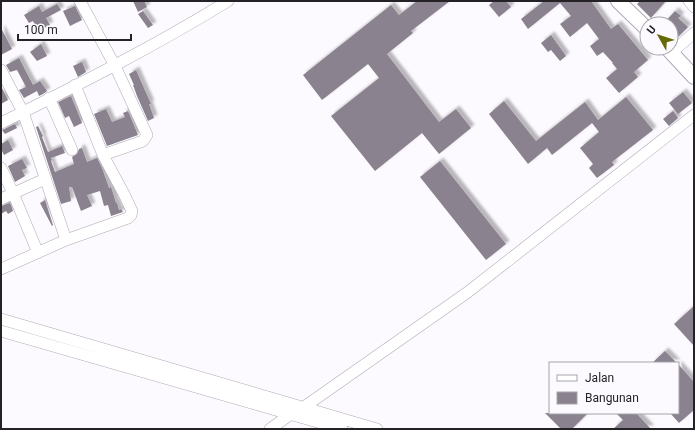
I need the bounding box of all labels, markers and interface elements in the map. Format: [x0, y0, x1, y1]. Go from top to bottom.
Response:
scale bar [18, 16, 131, 42]
north arrow [639, 16, 679, 56]
text: 100 m [24, 23, 58, 37]
text: U [644, 23, 659, 37]
legend [549, 362, 679, 414]
text: Jalan [585, 371, 614, 385]
text: Bangunan [585, 391, 639, 405]

